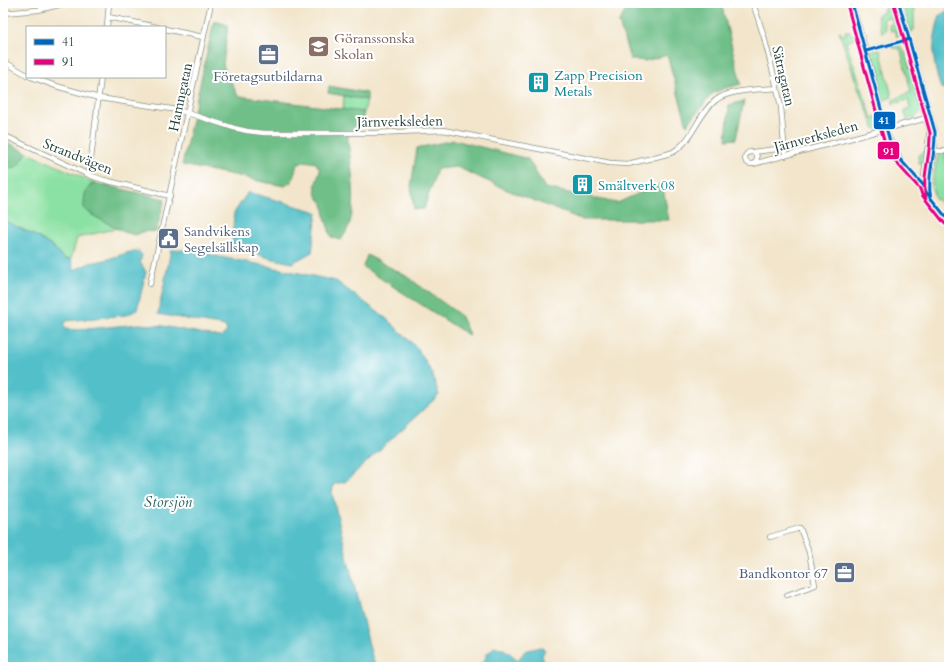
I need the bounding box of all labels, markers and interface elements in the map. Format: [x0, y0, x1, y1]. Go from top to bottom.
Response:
legend [26, 26, 166, 78]
place label: Göranssonska Skolan [334, 29, 415, 64]
school or university icon: Göranssonska Skolan [305, 33, 331, 59]
text: 41 [62, 34, 74, 50]
office icon: Företagsutbildarna [255, 41, 281, 67]
street label: Sätragatan [767, 44, 800, 108]
text: 91 [62, 54, 74, 70]
street label: Hamngatan [164, 61, 197, 133]
place label: Zapp Precision Metals [554, 66, 643, 101]
place label: Företagsutbildarna [213, 67, 323, 86]
building icon: Zapp Precision Metals [525, 70, 551, 96]
street label: Järnverksleden [355, 111, 443, 132]
line badge: 41 [873, 111, 896, 130]
text: 41 [878, 113, 890, 128]
street label: Järnverksleden [770, 116, 860, 157]
street label: Strandvägen [40, 134, 115, 179]
line badge: 91 [877, 141, 900, 160]
text: 91 [883, 144, 895, 159]
building icon: Smältverk 08 [569, 172, 595, 198]
place label: Smältverk 08 [598, 176, 675, 195]
place label: Sandvikens Segelsällskap [184, 222, 259, 257]
public building icon: Sandvikens Segelsällskap [155, 226, 181, 252]
water label: Storsjön [144, 492, 193, 512]
office icon: Bandkontor 67 [831, 560, 857, 586]
place label: Bandkontor 67 [739, 564, 828, 583]

